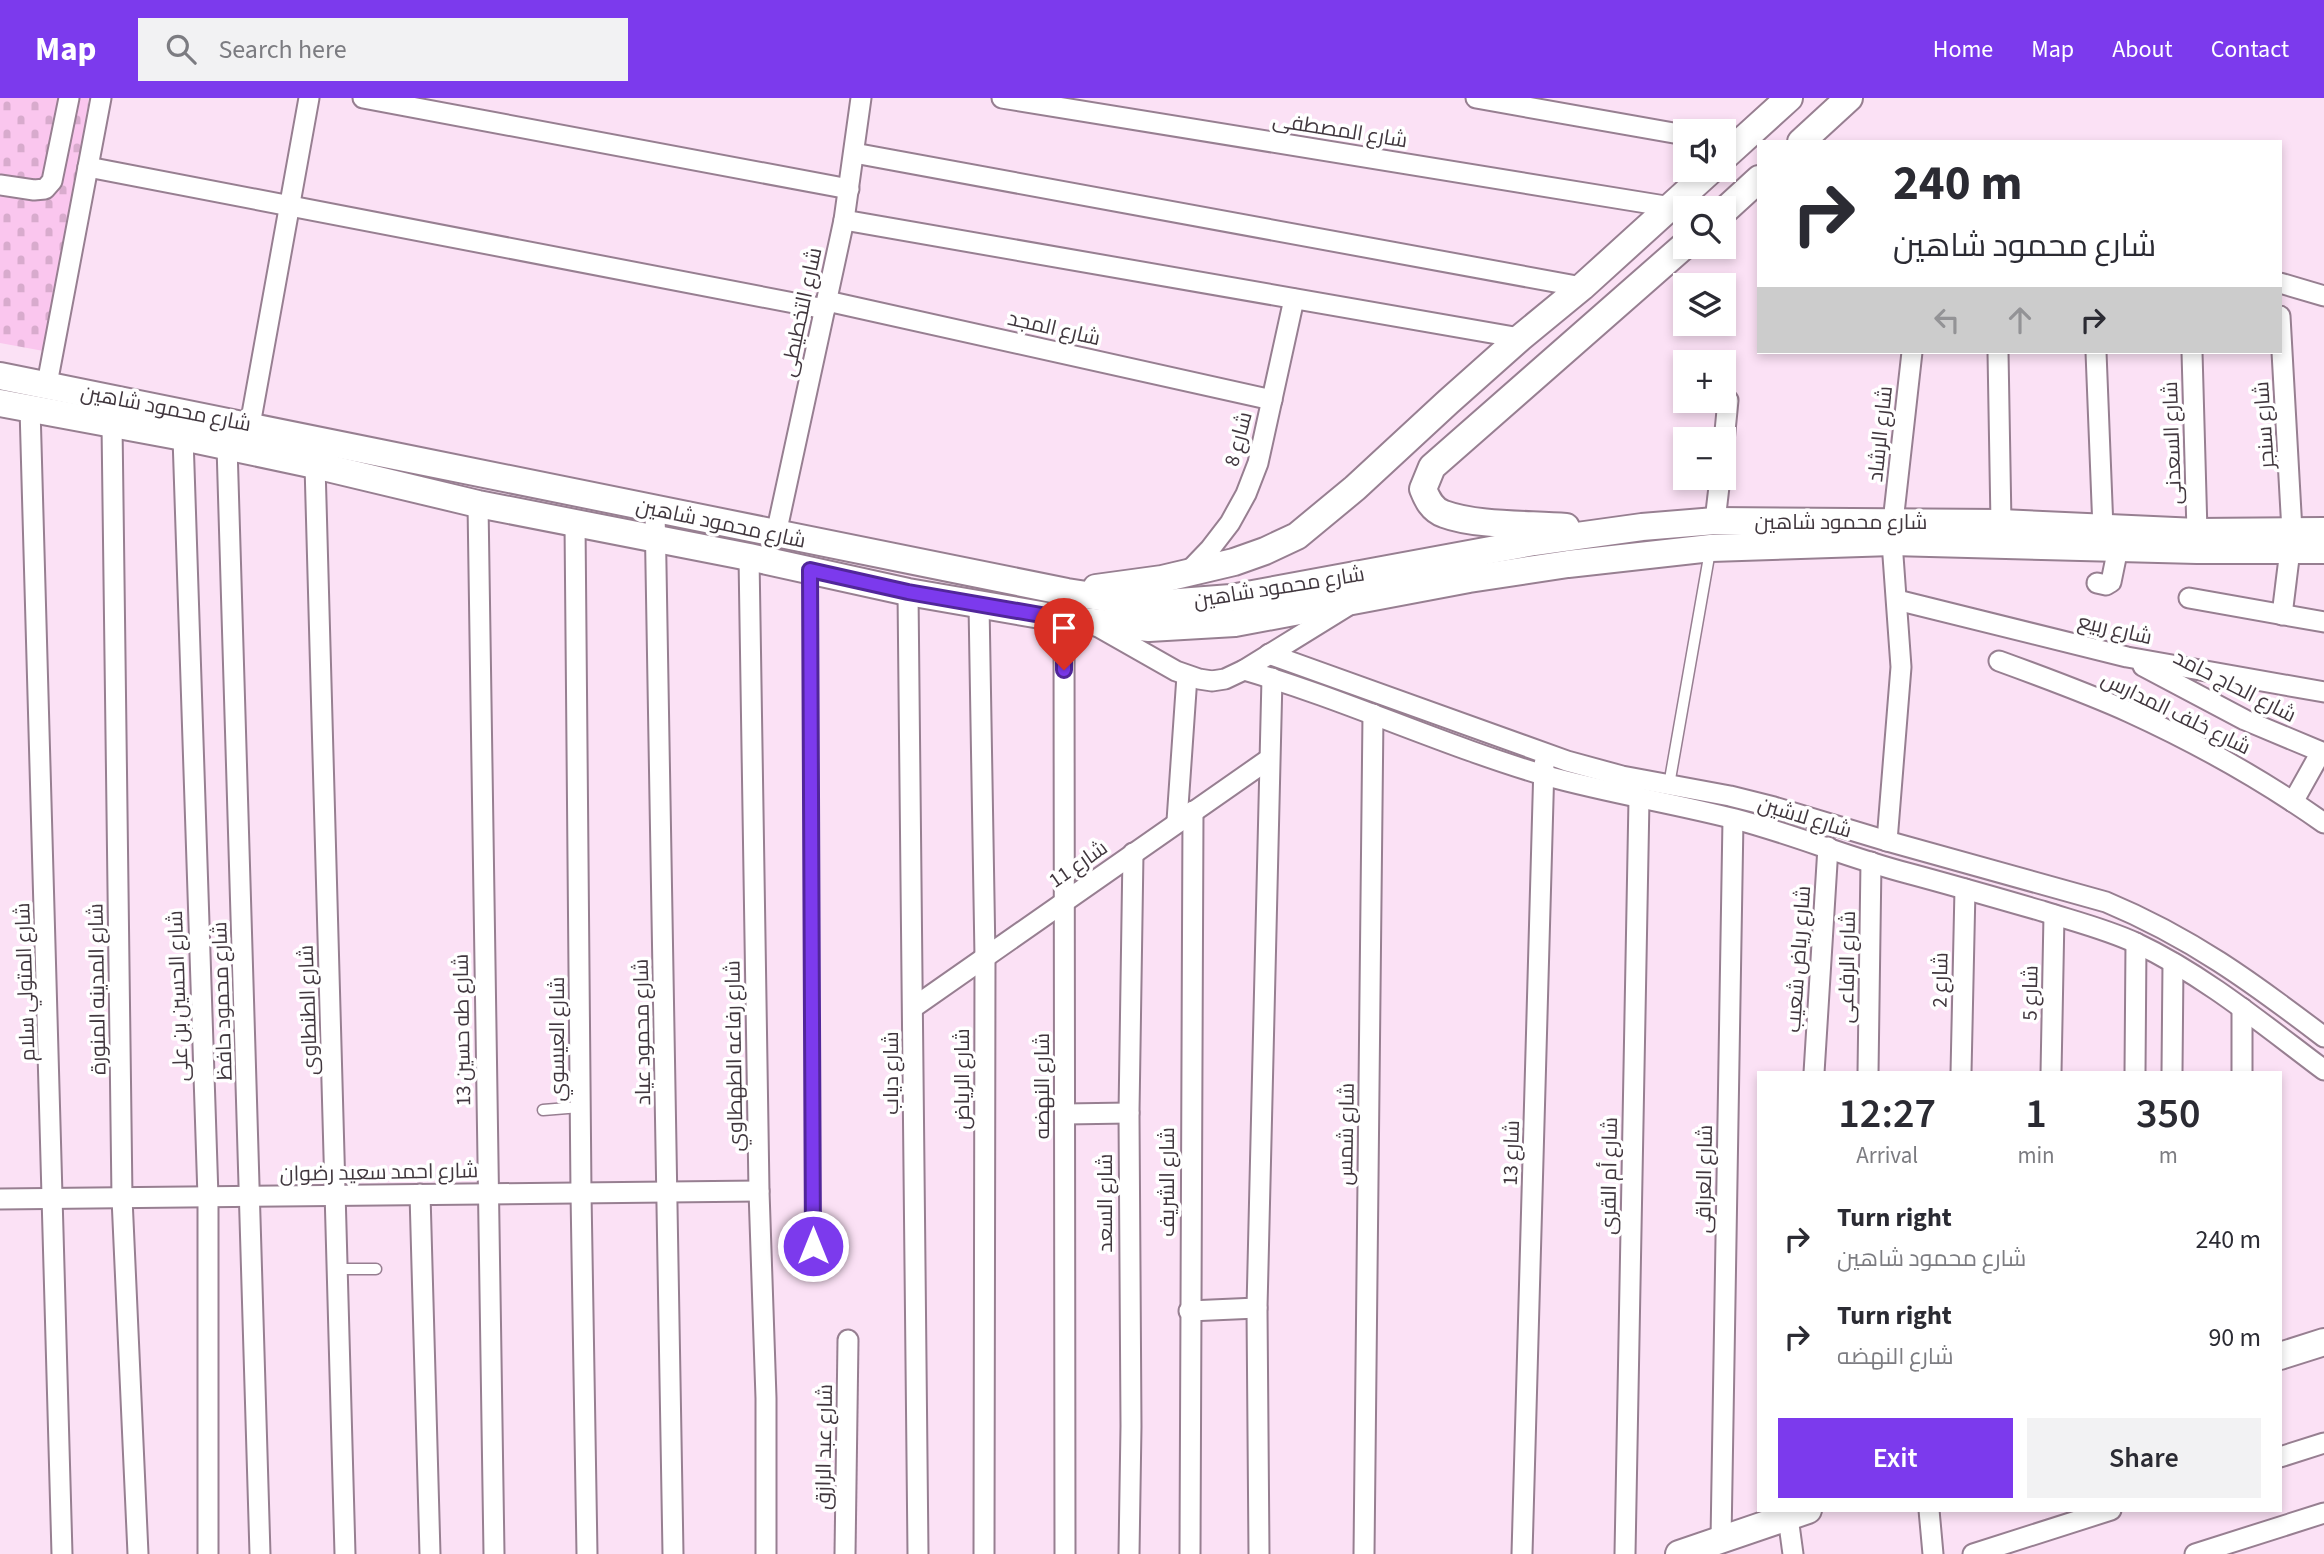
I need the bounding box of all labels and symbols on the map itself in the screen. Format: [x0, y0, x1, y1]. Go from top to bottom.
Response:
street label: شارع المصطفى [1270, 105, 1410, 155]
street label: شارع التخطيطى [773, 245, 829, 379]
street label: شارع المجد [1005, 303, 1103, 353]
street label: شارع محمود شاهين [78, 377, 254, 439]
street label: شارع سنجر [2246, 380, 2282, 471]
street label: شارع السعدنى [2155, 381, 2189, 505]
street label: شارع الرشاد [1860, 385, 1900, 483]
street label: شارع 8 [1216, 408, 1260, 470]
street label: شارع محمود شاهين [633, 490, 809, 556]
street label: شارع محمود شاهين [1755, 507, 1927, 537]
street label: شارع محمود شاهين [1191, 559, 1367, 615]
pin [1034, 598, 1094, 670]
street label: شارع ربيع [2075, 606, 2155, 652]
street label: شارع الحاج حامد [2168, 642, 2302, 730]
street label: شارع خلف المدارس [2096, 664, 2256, 762]
street label: شارع لاشين [1754, 789, 1856, 845]
street label: شارع 11 [1042, 833, 1114, 895]
street label: شارع رياض شعيب [1778, 885, 1818, 1033]
street label: شارع المتولي سلام [7, 902, 44, 1062]
street label: شارع المدينه المنورة [81, 903, 113, 1075]
street label: شارع الحسين بن على [160, 910, 196, 1082]
street label: شارع الرفاعى [1831, 910, 1863, 1024]
street label: شارع محمود حافظ [204, 921, 240, 1081]
street label: شارع الطنطاوى [291, 944, 325, 1076]
street label: شارع 2 [1925, 952, 1955, 1008]
street label: شارع طه حسين 13 [446, 954, 478, 1106]
street label: شارع محمود عياد [626, 958, 658, 1106]
street label: شارع رفاعه الطهطاوي [717, 960, 752, 1152]
street label: شارع 5 [2015, 965, 2045, 1021]
street label: شارع العيسوي [542, 977, 573, 1101]
street label: شارع الرياض [947, 1028, 977, 1130]
street label: شارع دياب [876, 1031, 906, 1115]
street label: شارع النهضه [1027, 1033, 1057, 1139]
street label: شارع شمس [1330, 1082, 1362, 1186]
street label: شارع أم القرى [1593, 1117, 1625, 1235]
street label: شارع 13 [1495, 1120, 1527, 1186]
street label: شارع العراقى [1688, 1124, 1720, 1234]
street label: شارع الشريف [1152, 1127, 1182, 1237]
street label: شارع السعد [1090, 1154, 1120, 1252]
street label: شارع احمد سعيد رضوان [279, 1155, 479, 1189]
position arrow [776, 1209, 850, 1283]
street label: شارع عبد الرازق [808, 1384, 840, 1510]

